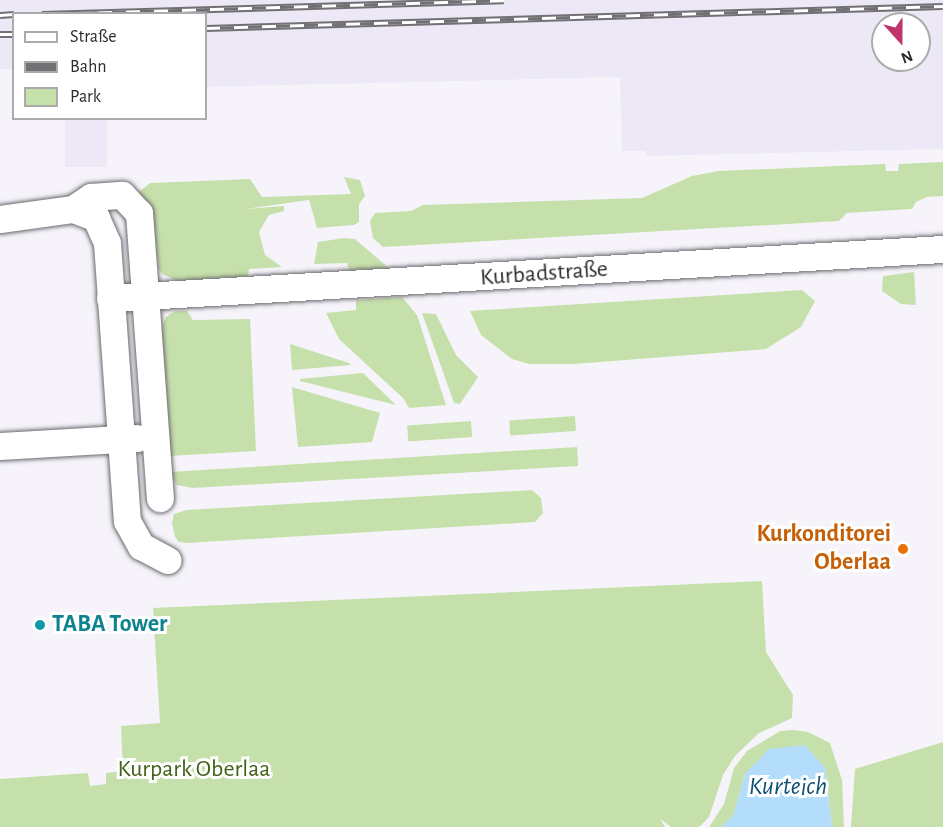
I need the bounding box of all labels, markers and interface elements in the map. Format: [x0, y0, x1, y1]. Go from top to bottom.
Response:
legend [12, 12, 207, 120]
north arrow [871, 12, 931, 72]
text: Straße [70, 28, 116, 46]
text: N [899, 47, 915, 66]
text: Bahn [70, 58, 106, 76]
text: Park [70, 88, 101, 106]
street label: Kurbadstraße [479, 255, 609, 293]
place label: Kurkonditorei Oberlaa [756, 521, 891, 577]
marker: Kurkonditorei Oberlaa [896, 542, 910, 556]
place label: TABA Tower [52, 611, 167, 639]
marker: TABA Tower [33, 618, 47, 632]
park label: Kurpark Oberlaa [118, 756, 270, 784]
water label: Kurteich [749, 771, 827, 803]

